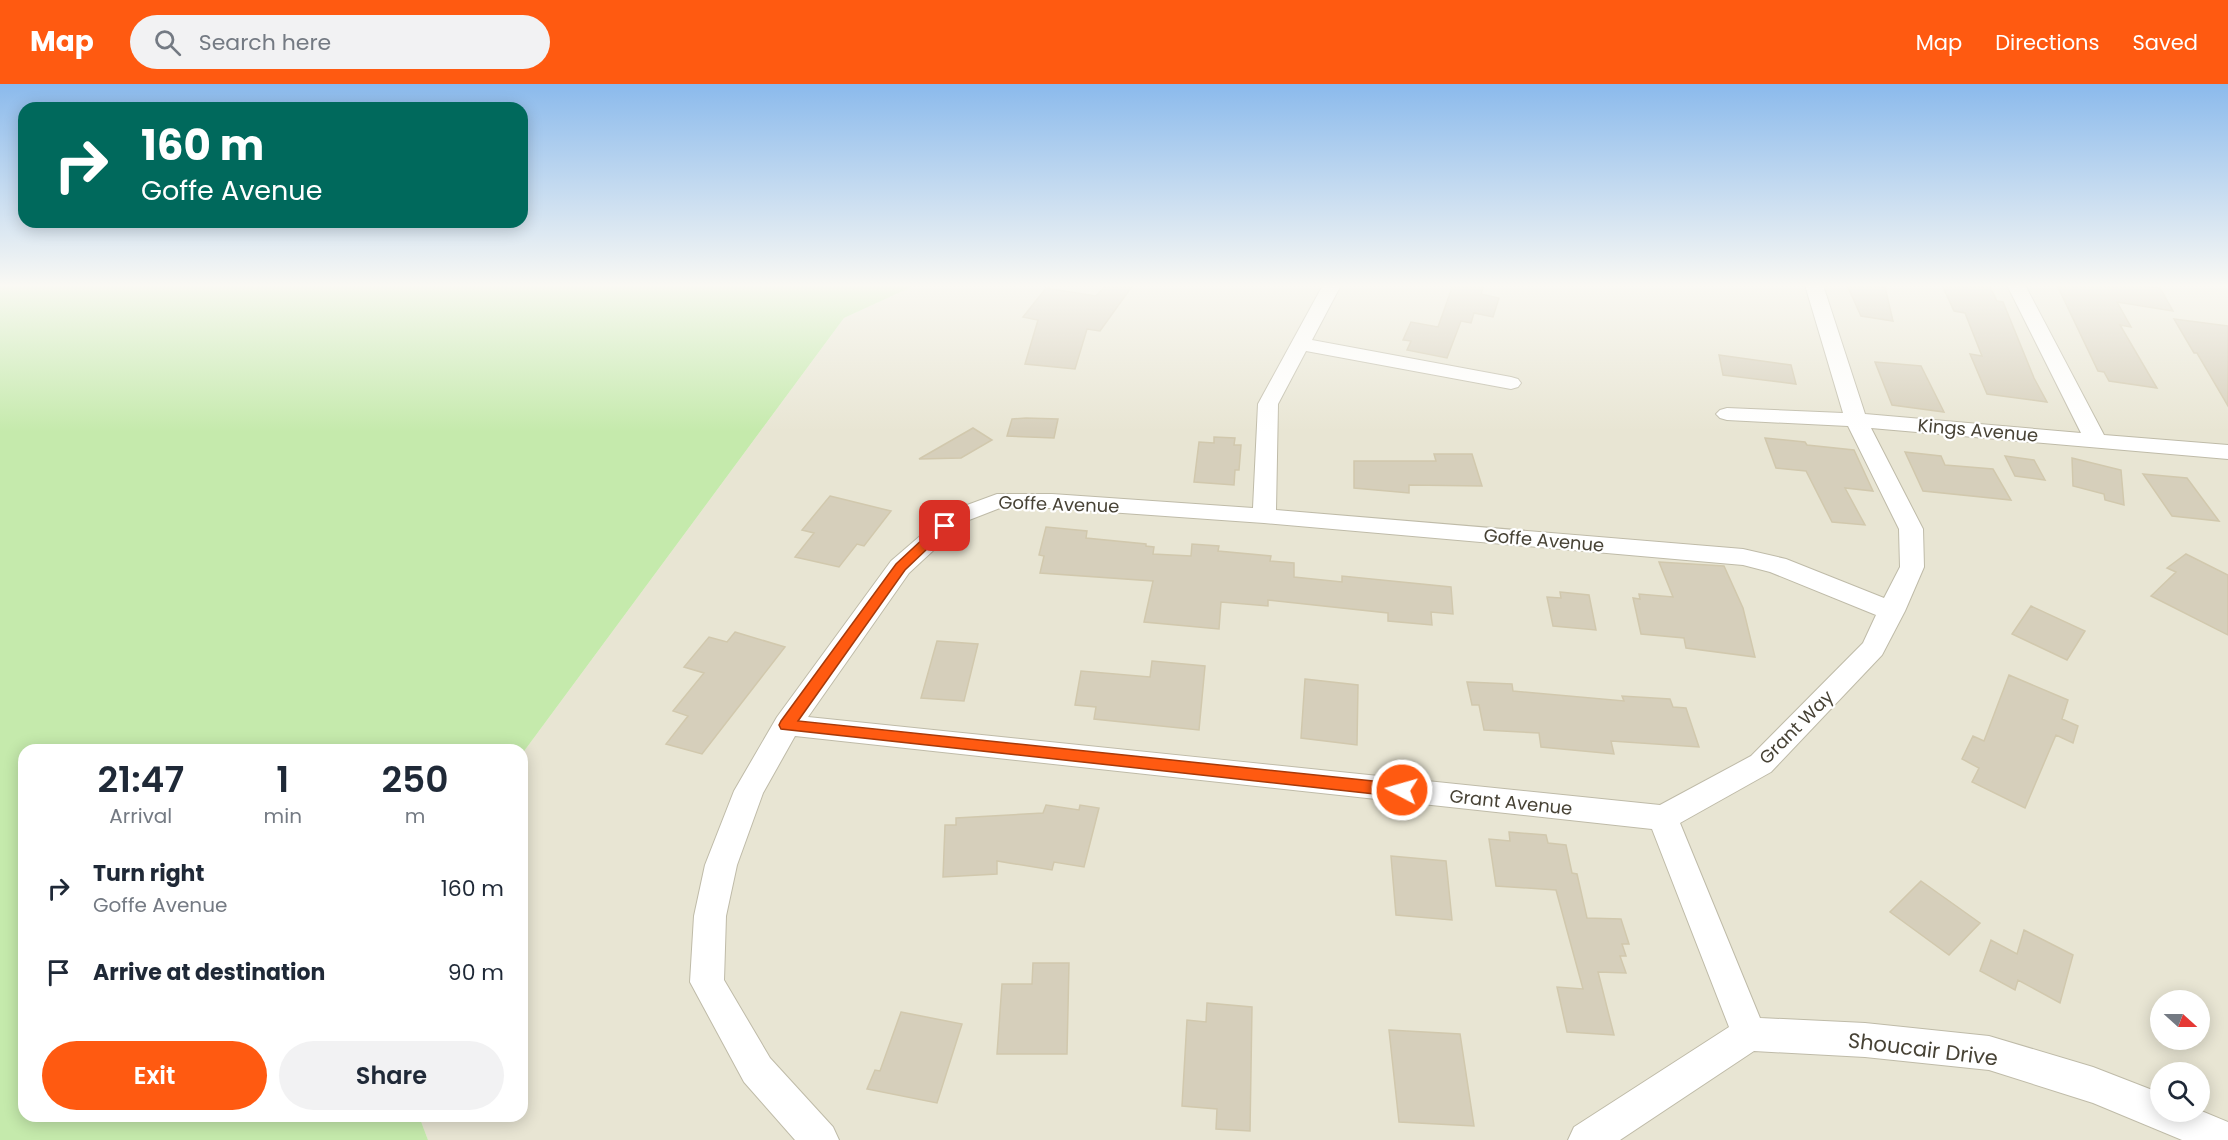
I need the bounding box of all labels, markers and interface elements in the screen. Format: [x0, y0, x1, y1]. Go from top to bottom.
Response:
search box [130, 15, 550, 69]
text: Map [30, 22, 94, 61]
icon: search [151, 26, 184, 59]
text: Search here [199, 27, 331, 58]
text: Map [1916, 28, 1962, 57]
text: Directions [1995, 28, 2099, 57]
text: Saved [2132, 28, 2198, 57]
text: 160 m [141, 116, 264, 175]
icon: right [42, 126, 120, 204]
text: Goffe Avenue [141, 172, 322, 209]
street label: Kings Avenue [1917, 412, 2039, 448]
street label: Goffe Avenue [998, 489, 1120, 519]
pin [919, 500, 970, 551]
icon: arrive [928, 509, 961, 542]
street label: Goffe Avenue [1483, 522, 1605, 558]
street label: Grant Way [1753, 684, 1839, 770]
text: 21:47 [97, 754, 184, 805]
text: 1 [276, 754, 289, 805]
text: 250 [381, 754, 449, 805]
position arrow [1370, 758, 1434, 822]
street label: Grant Avenue [1448, 783, 1574, 821]
text: Arrival [109, 802, 172, 830]
text: min [264, 802, 302, 830]
text: m [405, 802, 425, 830]
text: Turn right [93, 858, 204, 889]
icon: right [42, 872, 75, 905]
text: 160 m [441, 873, 504, 904]
text: Goffe Avenue [93, 891, 227, 919]
icon: arrive [42, 956, 75, 989]
text: Arrive at destination [93, 957, 325, 988]
text: 90 m [448, 957, 504, 988]
north arrow [2150, 990, 2210, 1050]
map controls [2150, 990, 2210, 1122]
street label: Shoucair Drive [1846, 1025, 2000, 1073]
button: Exit [42, 1041, 267, 1110]
button: Share [279, 1041, 504, 1110]
button: search [2150, 1062, 2210, 1122]

